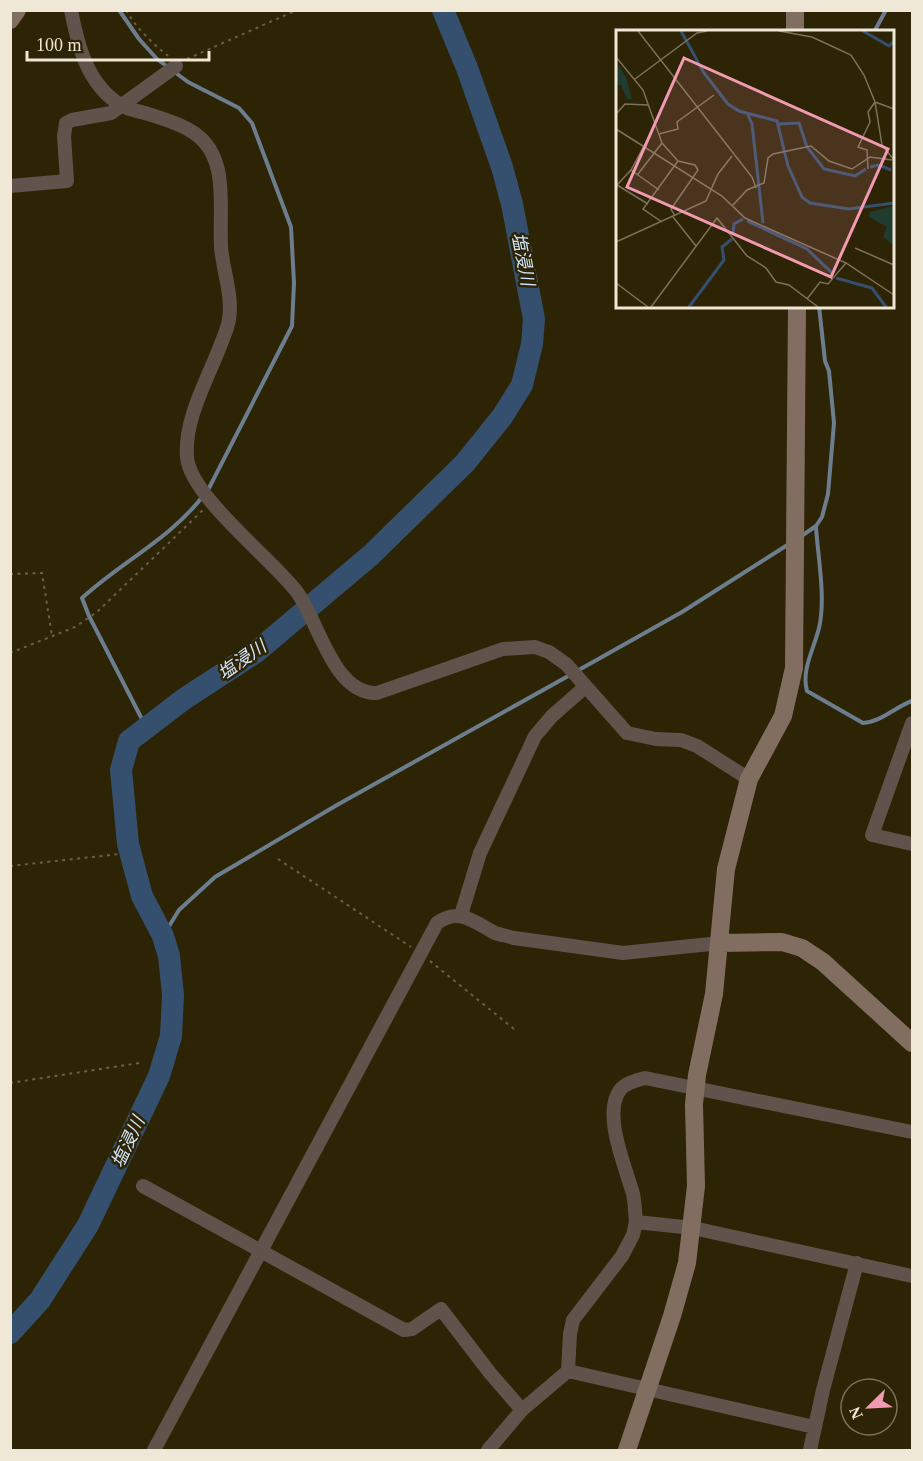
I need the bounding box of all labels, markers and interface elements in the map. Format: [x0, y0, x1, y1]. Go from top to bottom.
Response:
scale bar [27, 24, 208, 62]
inset map [616, 30, 893, 308]
text: 100 m [36, 35, 82, 55]
water label: 塩浸川 [508, 231, 538, 289]
water label: 塩浸川 [214, 635, 271, 684]
water label: 塩浸川 [108, 1111, 149, 1171]
north arrow [839, 1377, 899, 1437]
text: N [845, 1404, 866, 1422]

